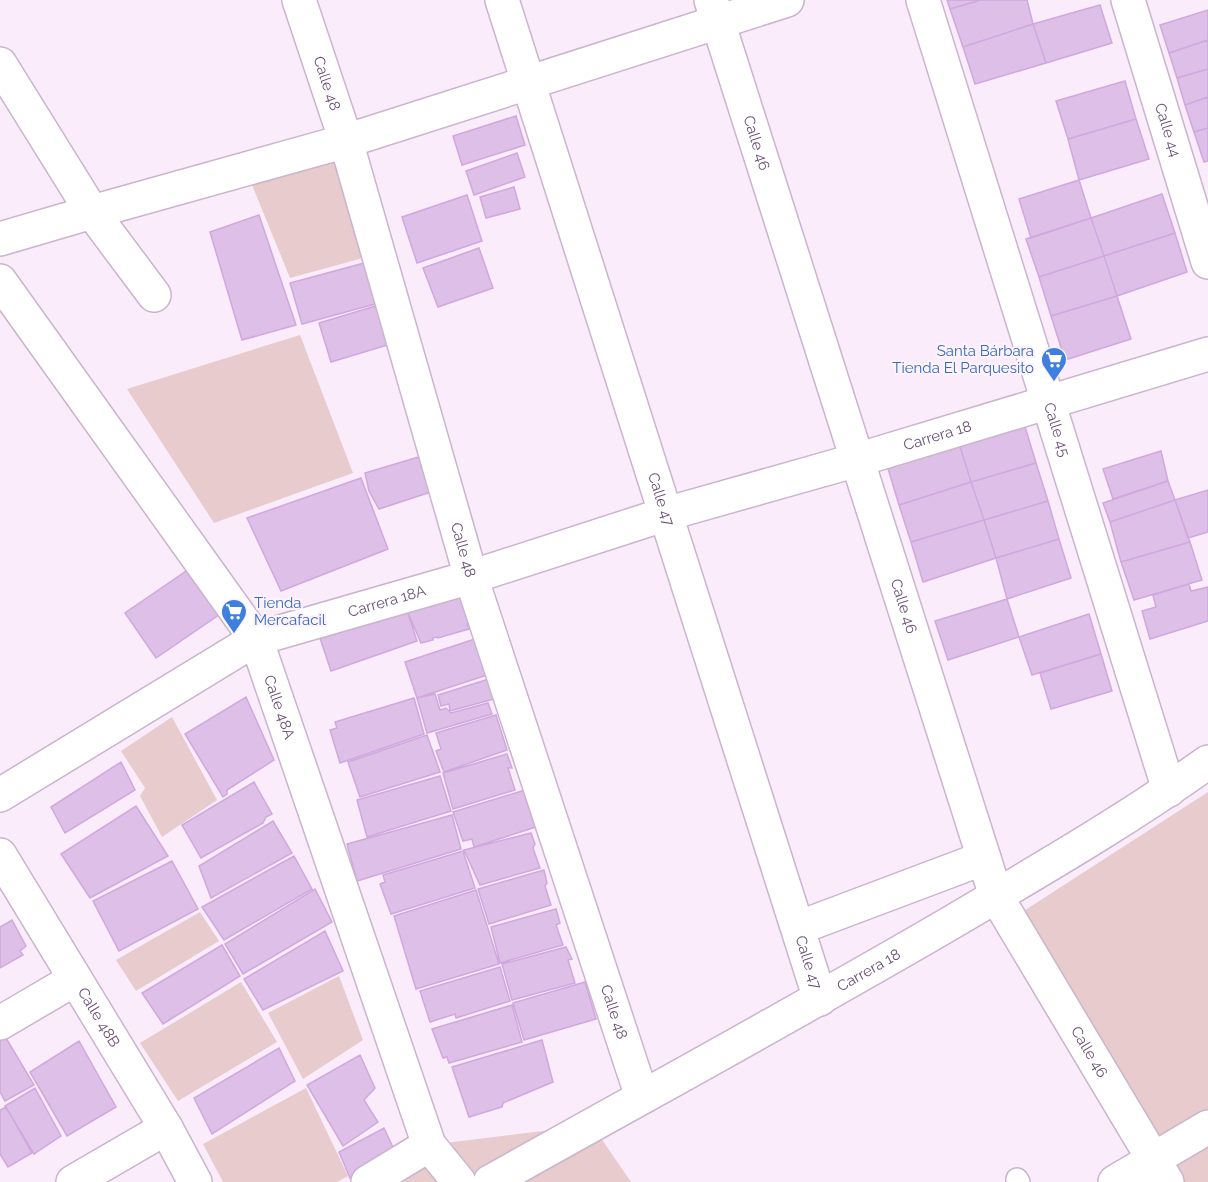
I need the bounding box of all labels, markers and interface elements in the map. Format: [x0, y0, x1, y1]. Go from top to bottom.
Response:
street label: Calle 48 [309, 54, 344, 113]
street label: Calle 44 [1151, 101, 1184, 159]
street label: Calle 46 [739, 113, 774, 173]
place label: Santa Bárbara Tienda El Parquesito [892, 342, 1034, 377]
supermarket icon: Santa Bárbara Tienda El Parquesito [1039, 345, 1069, 383]
street label: Calle 45 [1040, 400, 1074, 459]
street label: Carrera 18 [901, 417, 974, 454]
street label: Calle 47 [644, 470, 678, 528]
street label: Calle 48 [447, 520, 480, 580]
street label: Calle 46 [887, 576, 921, 636]
street label: Carrera 18A [346, 582, 428, 621]
place label: Tienda Mercafacil [254, 594, 327, 629]
supermarket icon: Tienda Mercafacil [219, 597, 249, 635]
street label: Calle 48A [260, 673, 299, 741]
street label: Calle 47 [791, 933, 825, 992]
street label: Carrera 18 [834, 945, 904, 995]
street label: Calle 48 [597, 982, 631, 1042]
street label: Calle 48B [74, 984, 124, 1050]
street label: Calle 46 [1067, 1023, 1112, 1081]

